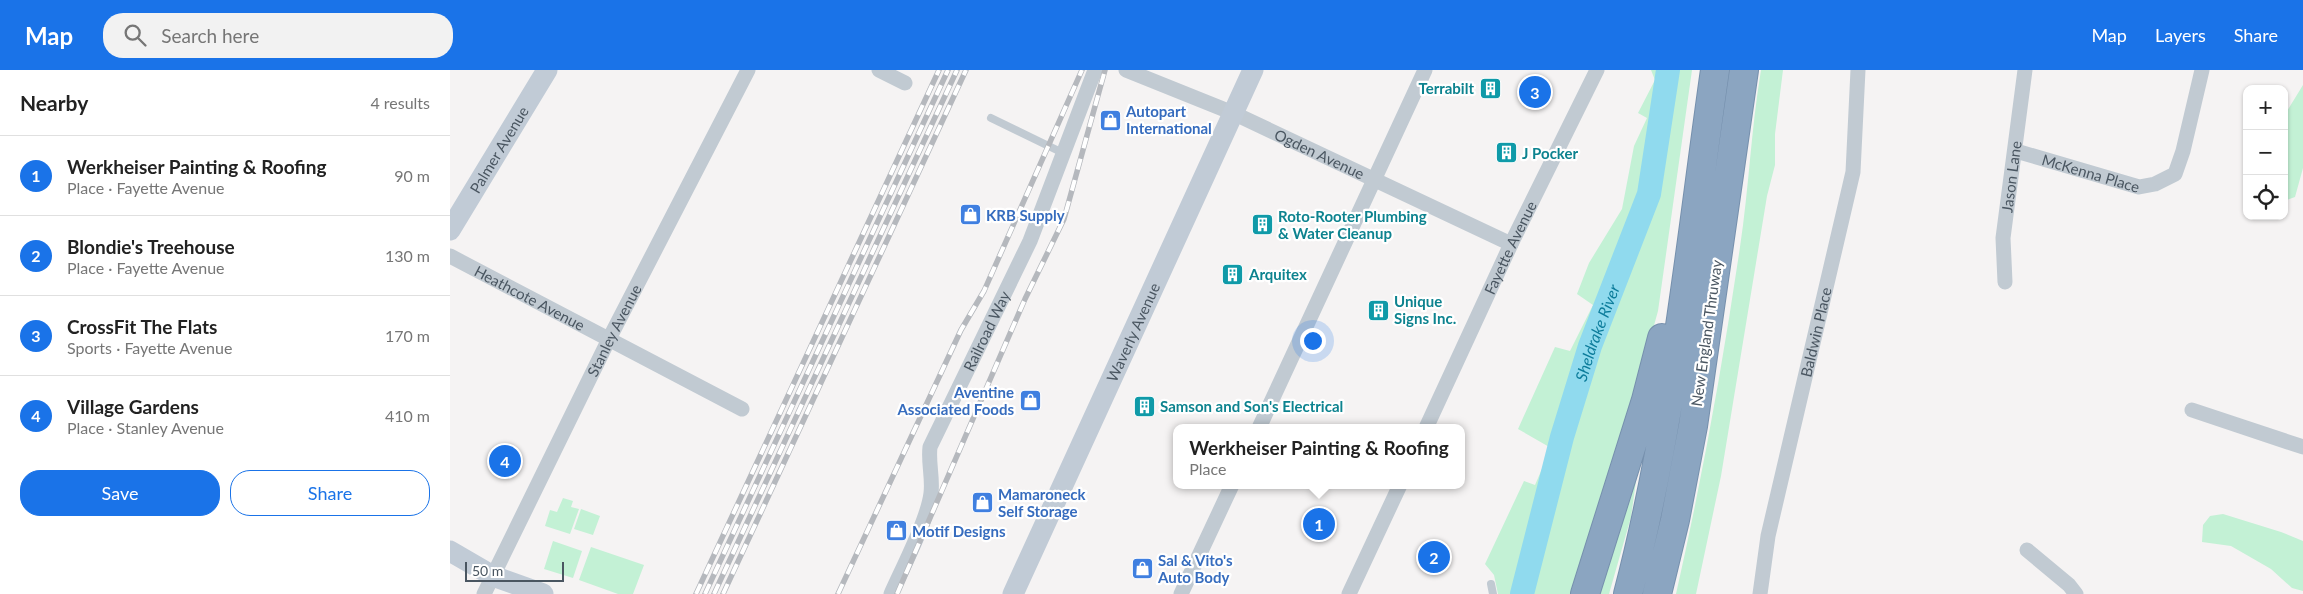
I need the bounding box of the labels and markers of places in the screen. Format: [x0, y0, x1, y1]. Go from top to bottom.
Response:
pin: 3 [1519, 73, 1551, 111]
building icon: Terrabilt [1478, 76, 1502, 100]
place label: Terrabilt [1418, 79, 1474, 97]
place label: Autopart International [1125, 102, 1212, 137]
shop icon: Autopart International [1098, 108, 1122, 132]
building icon: J Pocker [1494, 141, 1518, 165]
place label: J Pocker [1522, 144, 1579, 162]
shop icon: KRB Supply [958, 203, 982, 227]
place label: KRB Supply [986, 206, 1065, 224]
place label: Roto-Rooter Plumbing & Water Cleanup [1278, 207, 1427, 242]
building icon: Roto-Rooter Plumbing & Water Cleanup [1250, 213, 1274, 237]
building icon: Arquitex [1221, 262, 1245, 286]
place label: Arquitex [1248, 265, 1307, 283]
place label: Unique Signs Inc. [1394, 292, 1456, 327]
building icon: Unique Signs Inc. [1366, 298, 1390, 322]
place label: Aventine Associated Foods [896, 383, 1014, 418]
shop icon: Aventine Associated Foods [1018, 389, 1042, 413]
building icon: Samson and Son's Electrical [1132, 394, 1156, 418]
place label: Samson and Son's Electrical [1160, 397, 1343, 415]
pin: 4 [489, 442, 521, 480]
place label: Mamaroneck Self Storage [998, 485, 1086, 520]
shop icon: Mamaroneck Self Storage [970, 491, 994, 515]
pin: 1 [1303, 505, 1335, 543]
shop icon: Motif Designs [884, 519, 908, 543]
place label: Motif Designs [912, 522, 1006, 540]
pin: 2 [1418, 538, 1450, 576]
place label: Sal & Vito's Auto Body [1157, 551, 1233, 586]
shop icon: Sal & Vito's Auto Body [1130, 557, 1154, 581]

